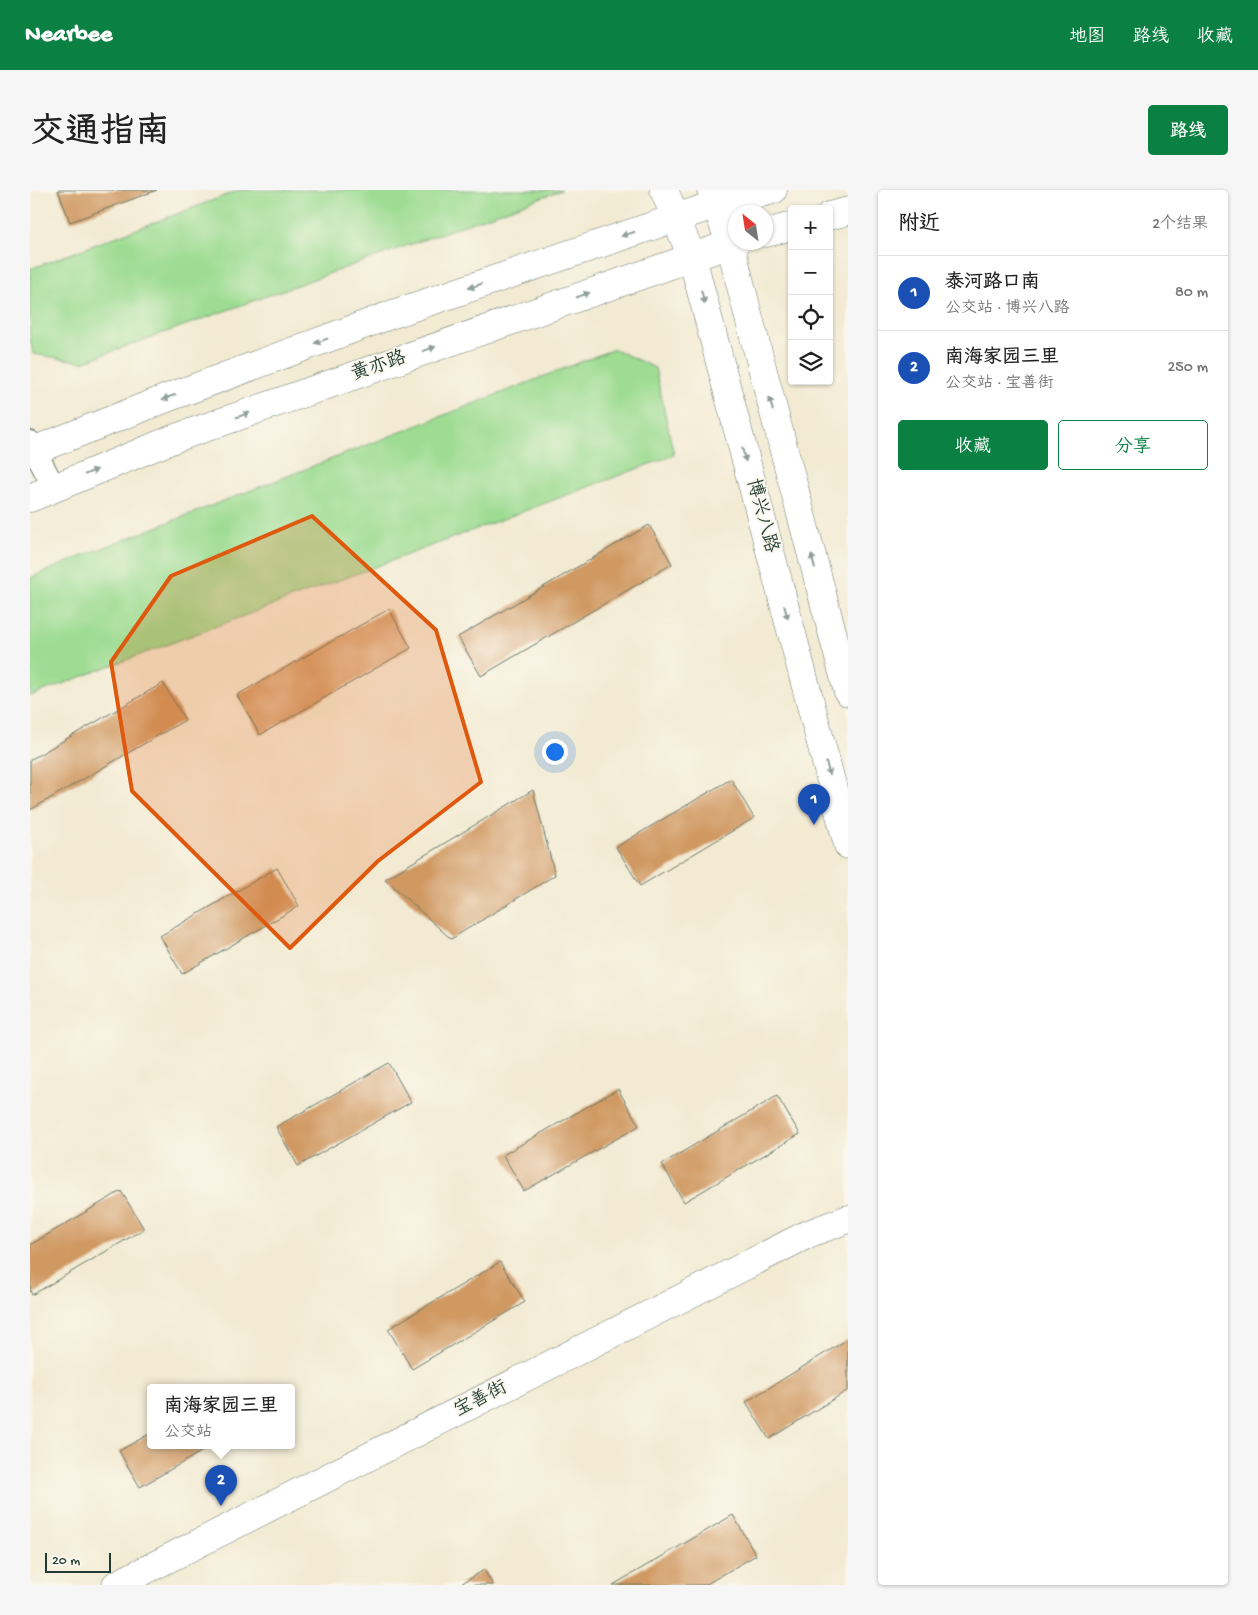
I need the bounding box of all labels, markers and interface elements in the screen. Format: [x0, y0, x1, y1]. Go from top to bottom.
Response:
text: Nearbee [25, 21, 112, 50]
text: 地图 [1069, 27, 1105, 48]
text: 路线 [1133, 27, 1169, 48]
text: 收藏 [1197, 27, 1233, 48]
button: 路线 [1148, 105, 1228, 155]
text: 交通指南 [30, 114, 170, 155]
north arrow [728, 205, 773, 250]
map controls [788, 205, 833, 385]
button: + [788, 205, 833, 250]
text: 附近 [898, 213, 940, 238]
text: 2个结果 [1152, 216, 1208, 235]
one-way arrow [621, 230, 636, 238]
button: − [788, 250, 833, 295]
text: 泰河路口南 [945, 272, 1040, 295]
one-way arrow [467, 283, 482, 290]
text: 1 [911, 284, 917, 303]
text: 80 m [1175, 284, 1208, 303]
one-way arrow [699, 290, 707, 305]
one-way arrow [575, 291, 590, 299]
button: locate [788, 295, 833, 340]
text: 公交站 · 博兴八路 [945, 300, 1070, 319]
one-way arrow [314, 337, 329, 345]
button: layers [788, 340, 833, 385]
one-way arrow [422, 345, 437, 352]
street label: 黄亦路 [348, 346, 410, 387]
text: 南海家园三里 [945, 347, 1059, 370]
text: 2 [910, 359, 918, 378]
text: 250 m [1168, 359, 1208, 378]
text: 公交站 · 宝善街 [945, 375, 1054, 394]
one-way arrow [162, 394, 176, 402]
one-way arrow [767, 396, 775, 411]
one-way arrow [236, 411, 251, 419]
button: 收藏 [898, 420, 1048, 470]
button: 分享 [1058, 420, 1208, 470]
one-way arrow [741, 447, 749, 462]
one-way arrow [84, 468, 98, 476]
street label: 博兴八路 [740, 476, 783, 556]
one-way arrow [809, 553, 817, 568]
one-way arrow [782, 604, 790, 619]
your location [542, 739, 568, 765]
one-way arrow [824, 761, 832, 776]
pin: 1 [798, 784, 830, 825]
street label: 宝善街 [450, 1376, 512, 1423]
popup [147, 1384, 295, 1449]
text: 南海家园三里 [164, 1396, 278, 1419]
text: 公交站 [164, 1424, 212, 1443]
pin: 2 [205, 1465, 237, 1506]
scale bar [45, 1550, 111, 1573]
text: 20 m [52, 1553, 80, 1570]

